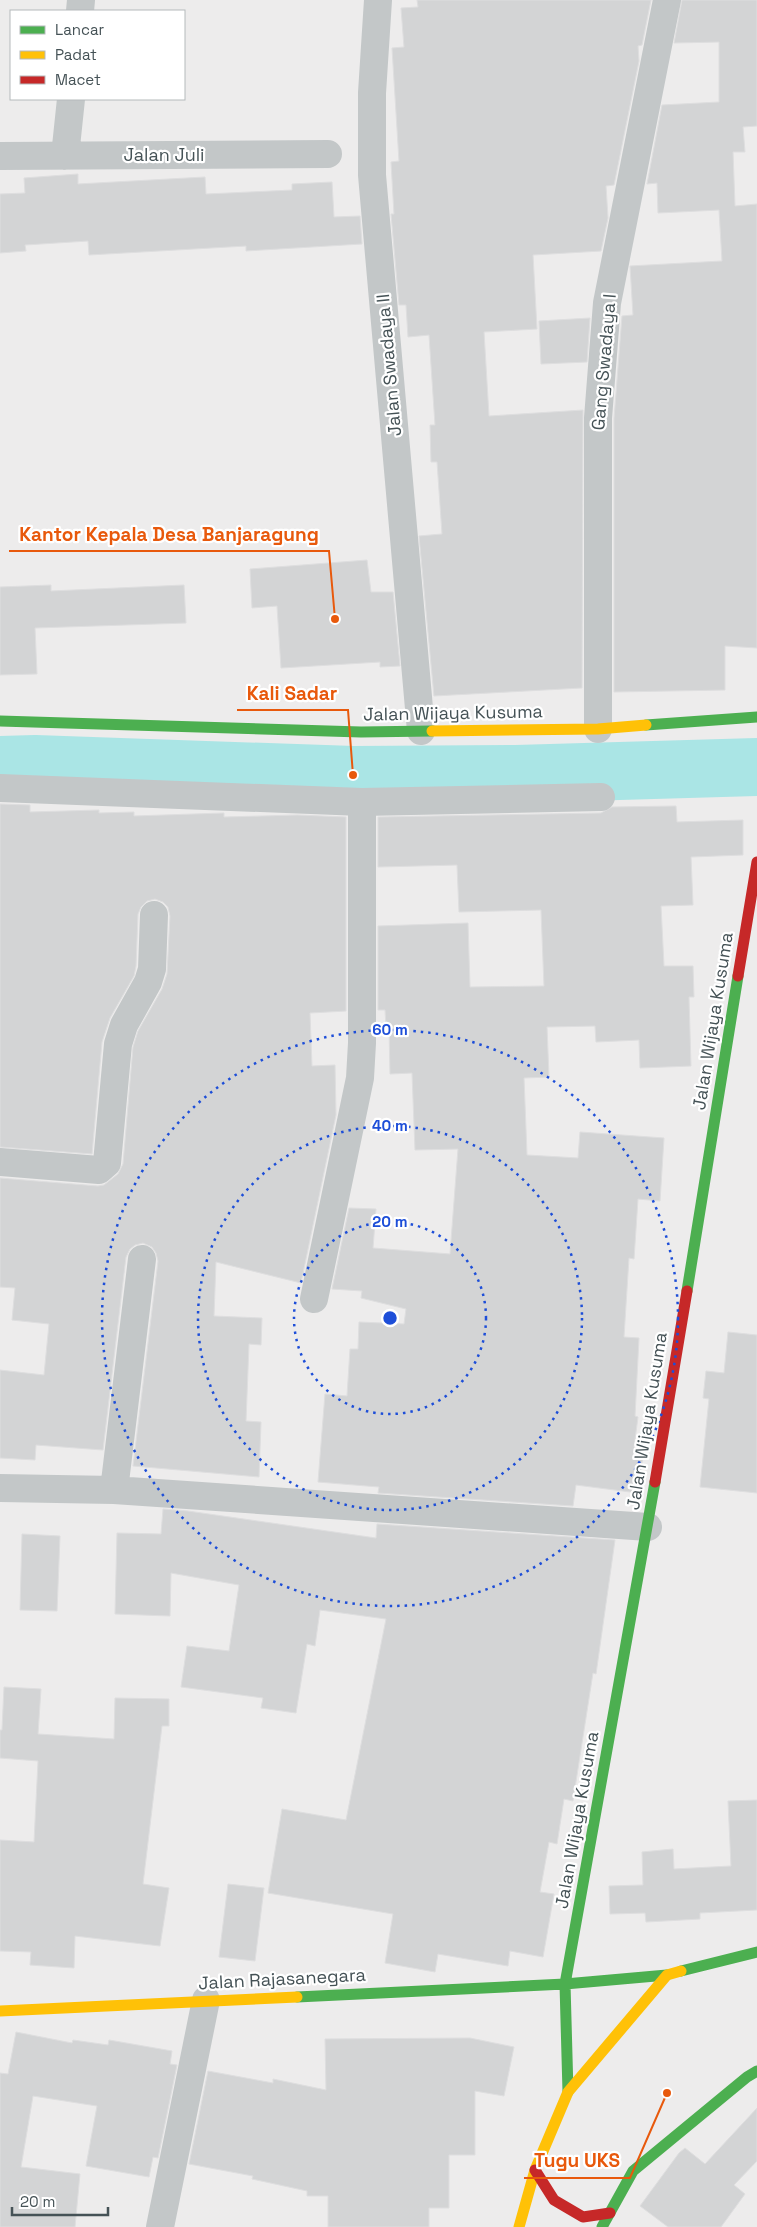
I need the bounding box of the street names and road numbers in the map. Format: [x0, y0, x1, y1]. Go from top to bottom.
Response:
street label: Jalan Juli [123, 143, 205, 166]
street label: Jalan Swadaya II [371, 293, 406, 437]
street label: Gang Swadaya I [586, 293, 621, 431]
street label: Jalan Wijaya Kusuma [363, 699, 543, 726]
street label: Jalan Wijaya Kusuma [687, 930, 738, 1111]
street label: Jalan Wijaya Kusuma [621, 1330, 672, 1511]
street label: Jalan Wijaya Kusuma [550, 1729, 603, 1910]
street label: Jalan Rajasanegara [198, 1963, 366, 1994]

